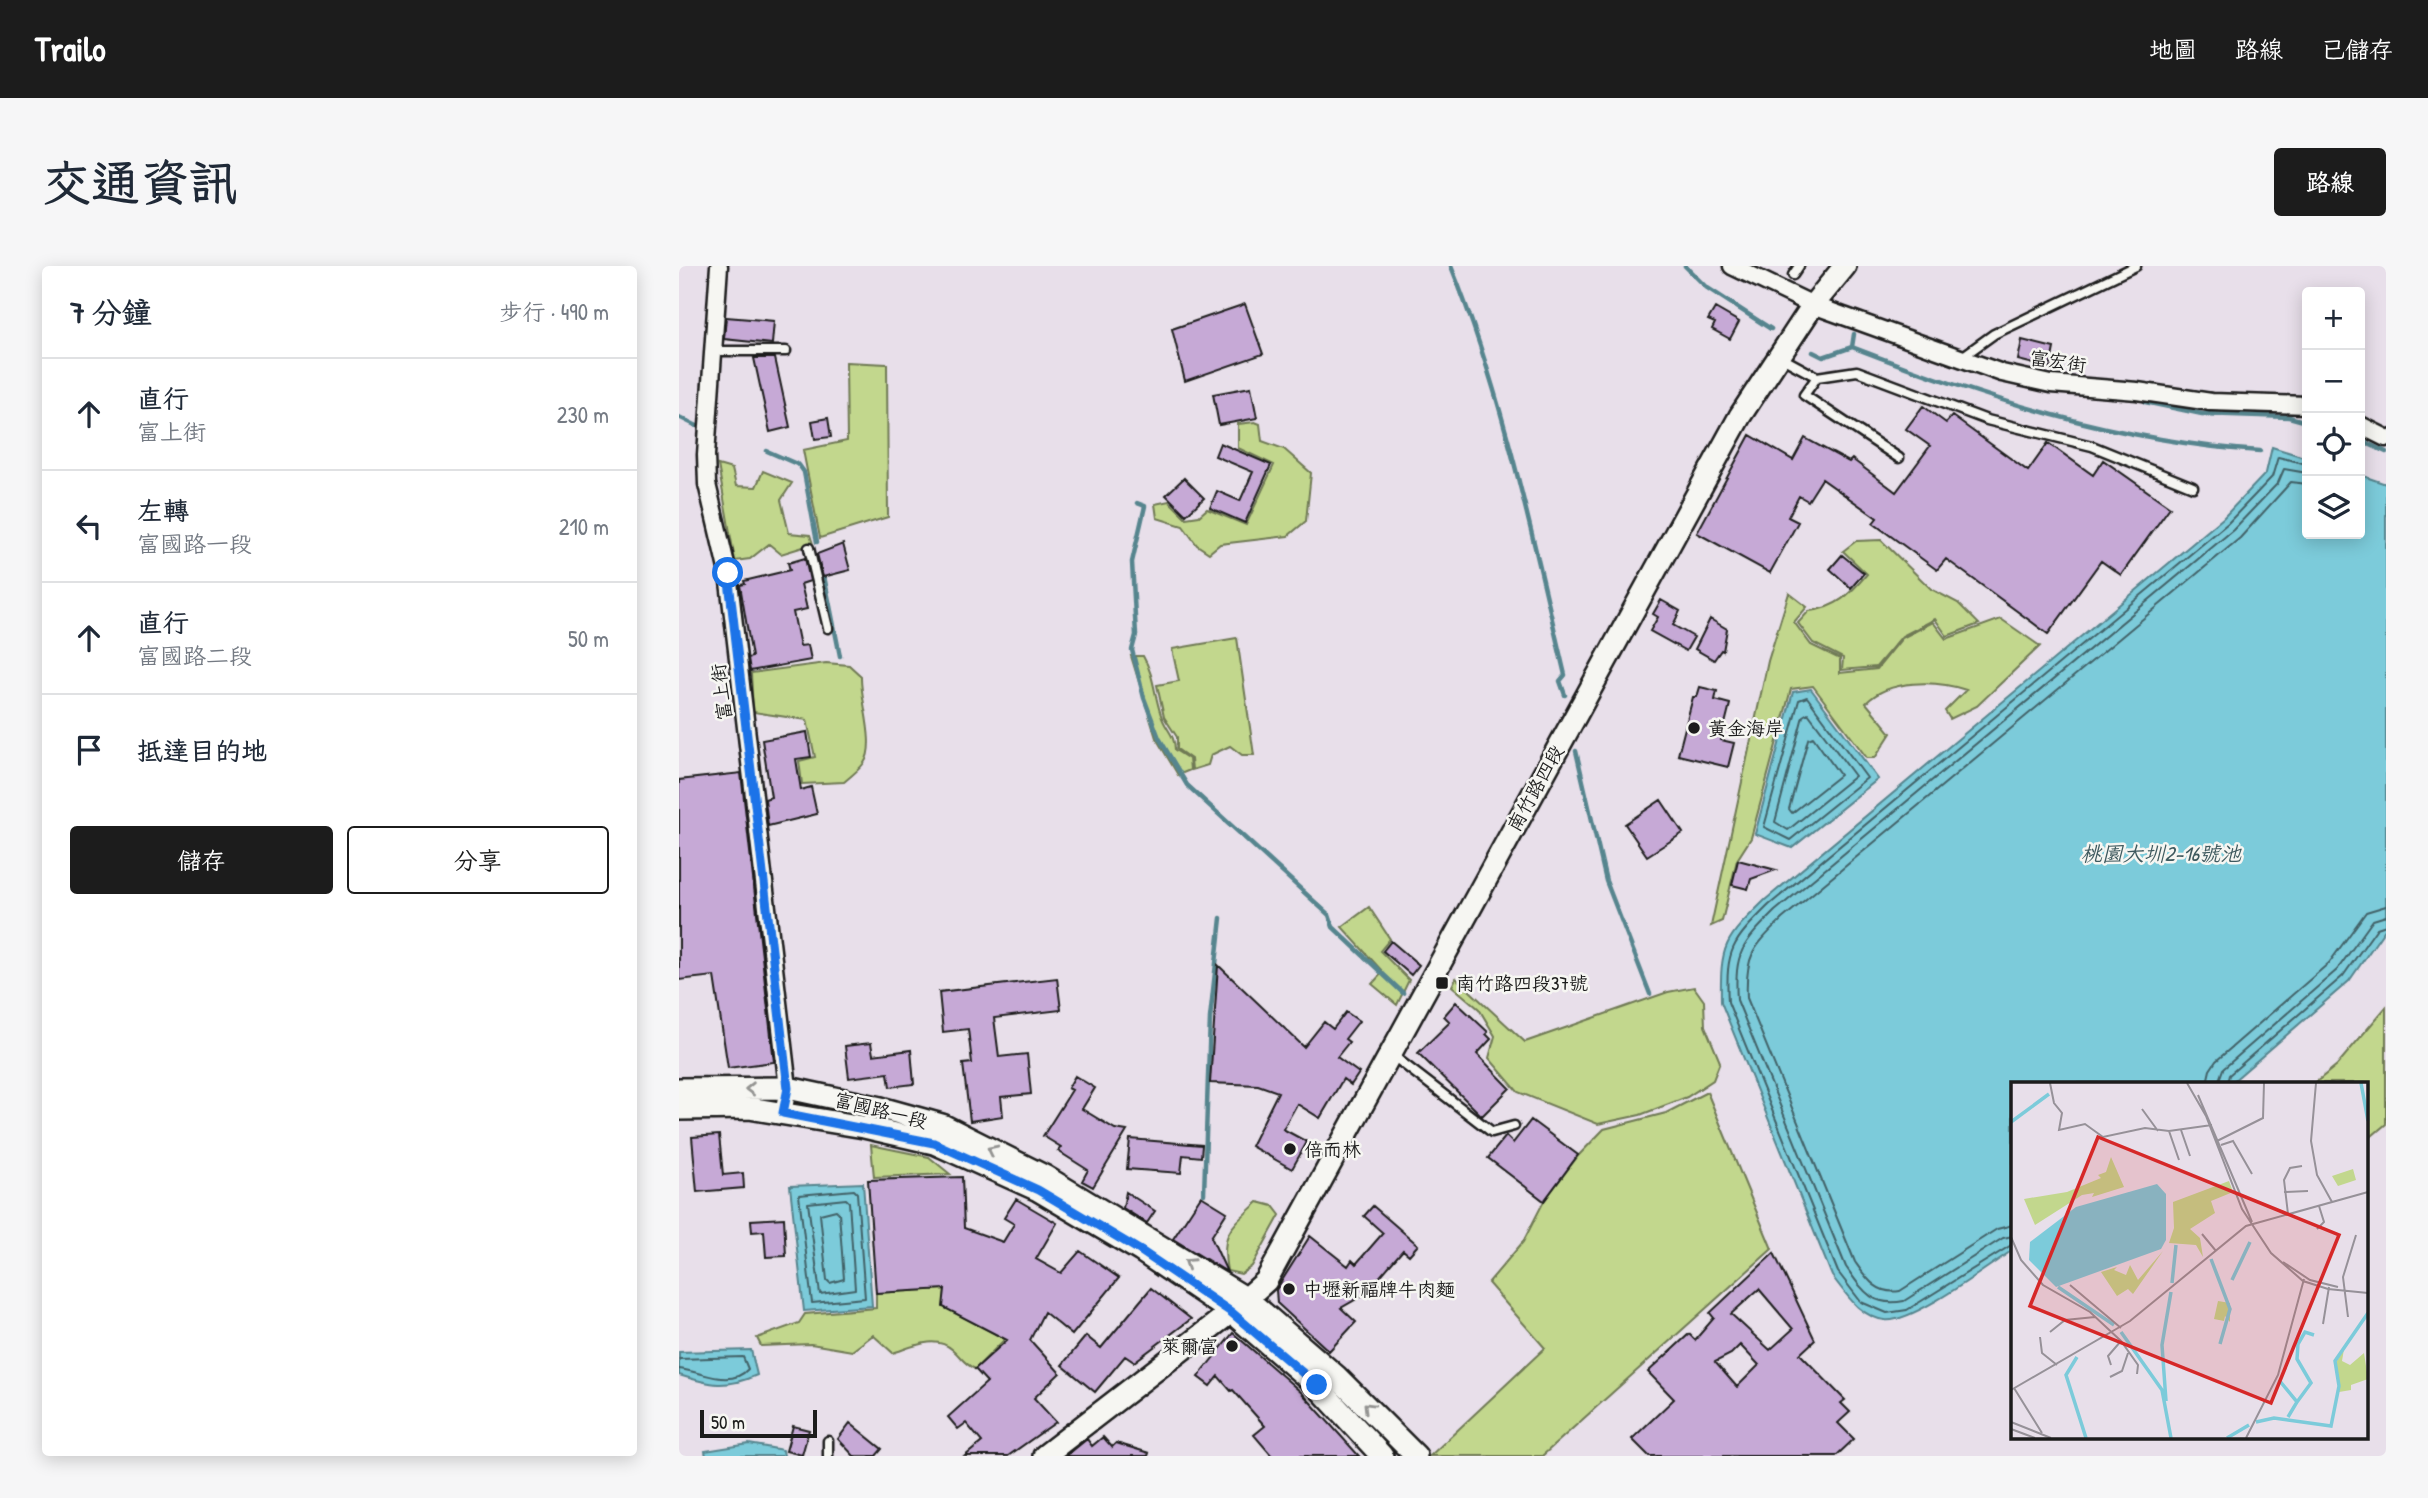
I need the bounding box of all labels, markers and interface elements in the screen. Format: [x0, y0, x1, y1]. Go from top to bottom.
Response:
text: Trailo [35, 27, 106, 71]
text: 地圖 [2149, 33, 2197, 65]
text: 路線 [2235, 33, 2283, 65]
text: 已儲存 [2321, 33, 2393, 65]
button: 路線 [2274, 148, 2386, 216]
text: 交通資訊 [42, 149, 238, 215]
map controls [2302, 287, 2365, 539]
button: + [2302, 287, 2365, 350]
text: 7 分鐘 [70, 292, 152, 332]
text: 步行 · 490 m [500, 296, 609, 327]
street label: 富宏街 [2028, 344, 2088, 378]
button: − [2302, 350, 2365, 413]
text: 直行 [137, 381, 189, 416]
icon: ahead [70, 395, 108, 433]
text: 230 m [557, 399, 609, 430]
button: locate [2302, 413, 2365, 476]
text: 富上街 [137, 416, 206, 447]
button: layers [2302, 476, 2365, 539]
text: 左轉 [137, 493, 189, 528]
icon: left [70, 507, 108, 545]
text: 210 m [559, 511, 609, 542]
text: 富國路一段 [137, 528, 252, 559]
route start [712, 557, 743, 588]
text: 直行 [137, 605, 189, 640]
icon: ahead [70, 619, 108, 657]
text: 50 m [568, 623, 609, 654]
text: 富國路二段 [137, 640, 252, 671]
street label: 富上街 [705, 662, 737, 722]
place label: 黃金海岸 [1708, 715, 1784, 741]
marker: 黃金海岸 [1686, 720, 1702, 736]
icon: arrive [70, 731, 108, 769]
text: 抵達目的地 [137, 733, 267, 768]
street label: 南竹路四段 [1501, 740, 1569, 836]
button: 儲存 [70, 826, 333, 894]
button: 分享 [347, 826, 609, 894]
water label: 桃園大圳2-16號池 [2081, 839, 2242, 868]
place label: 南竹路四段37號 [1456, 970, 1588, 996]
marker: 南竹路四段37號 [1434, 975, 1450, 991]
one-way arrow [745, 1081, 755, 1097]
inset map [2011, 1082, 2368, 1438]
street label: 富國路一段 [832, 1086, 930, 1134]
place label: 倍而林 [1304, 1136, 1361, 1162]
marker: 倍而林 [1282, 1141, 1298, 1157]
one-way arrow [987, 1144, 999, 1158]
one-way arrow [1184, 1258, 1197, 1271]
place label: 中壢新福牌牛肉麵 [1303, 1276, 1455, 1302]
marker: 中壢新福牌牛肉麵 [1281, 1281, 1297, 1297]
place label: 萊爾富 [1161, 1333, 1218, 1359]
marker: 萊爾富 [1224, 1338, 1240, 1354]
route end [1301, 1369, 1332, 1400]
one-way arrow [1363, 1403, 1376, 1416]
scale bar [700, 1407, 817, 1439]
text: 50 m [711, 1409, 745, 1435]

